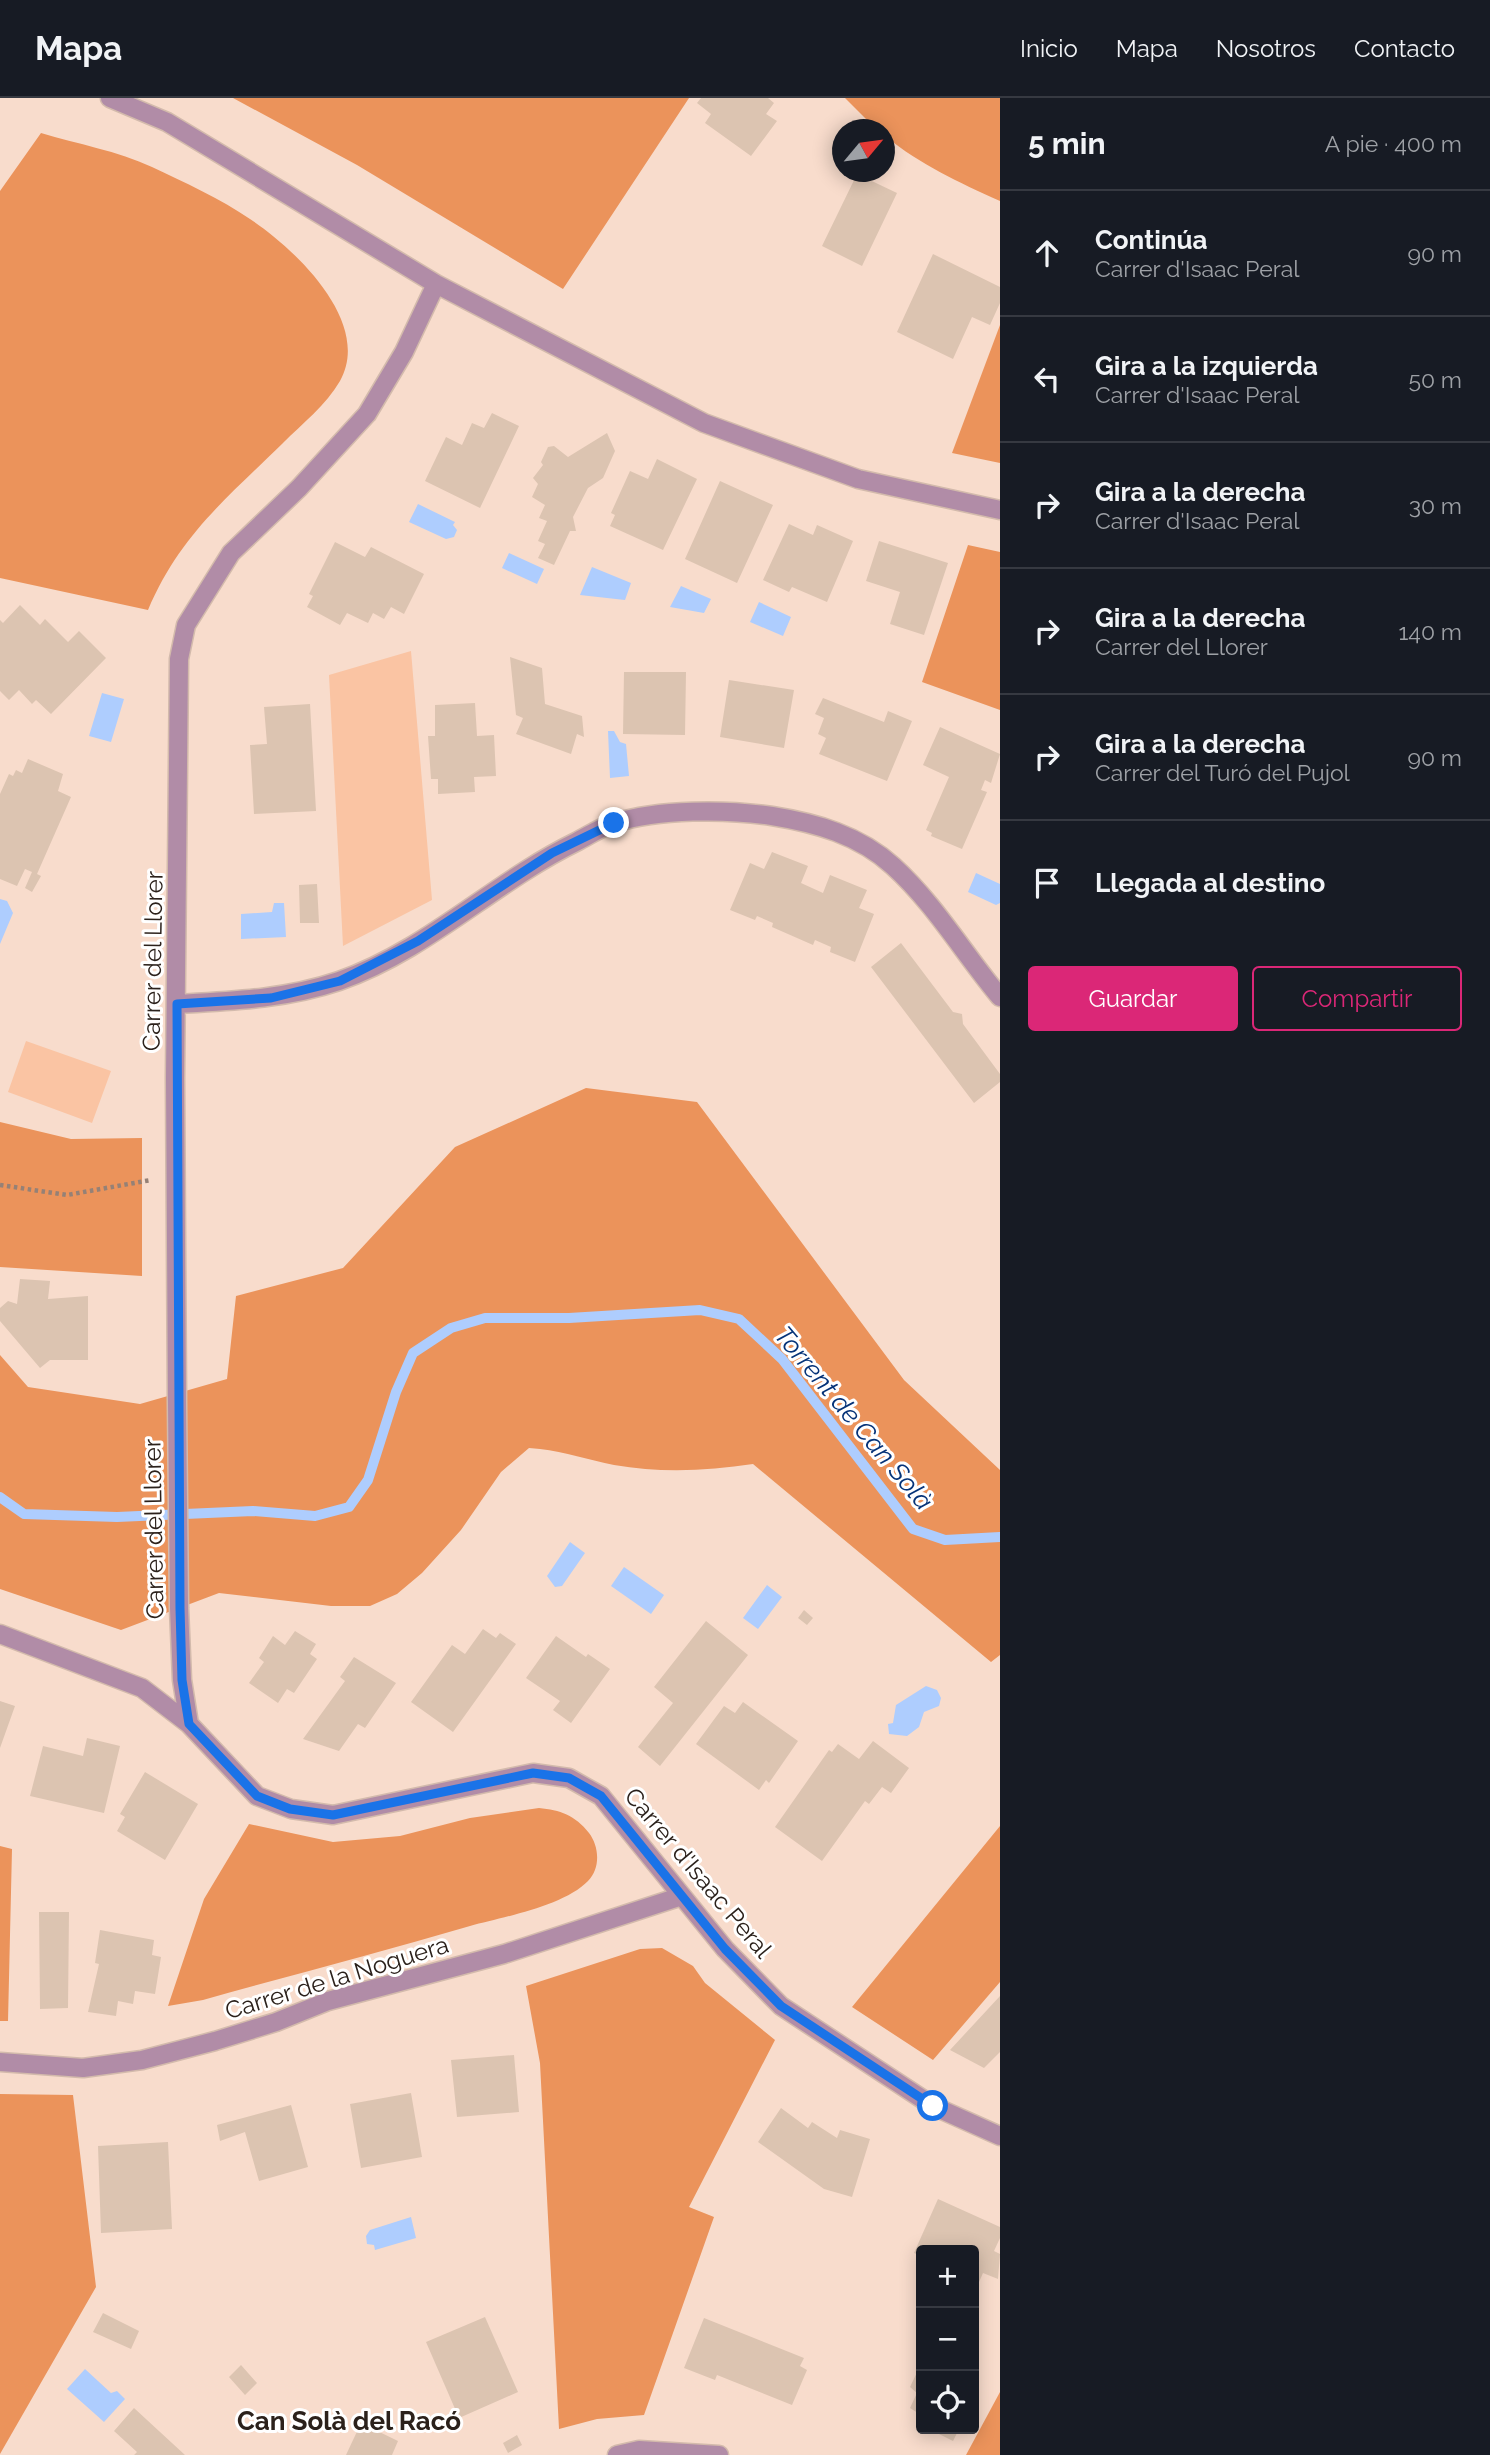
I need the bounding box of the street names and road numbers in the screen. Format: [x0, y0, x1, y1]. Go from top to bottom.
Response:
street label: Carrer del Llorer [136, 870, 169, 1051]
street label: Carrer del Llorer [137, 1438, 170, 1619]
street label: Carrer d'Isaac Peral [619, 1782, 778, 1964]
street label: Carrer de la Noguera [222, 1930, 452, 2025]

